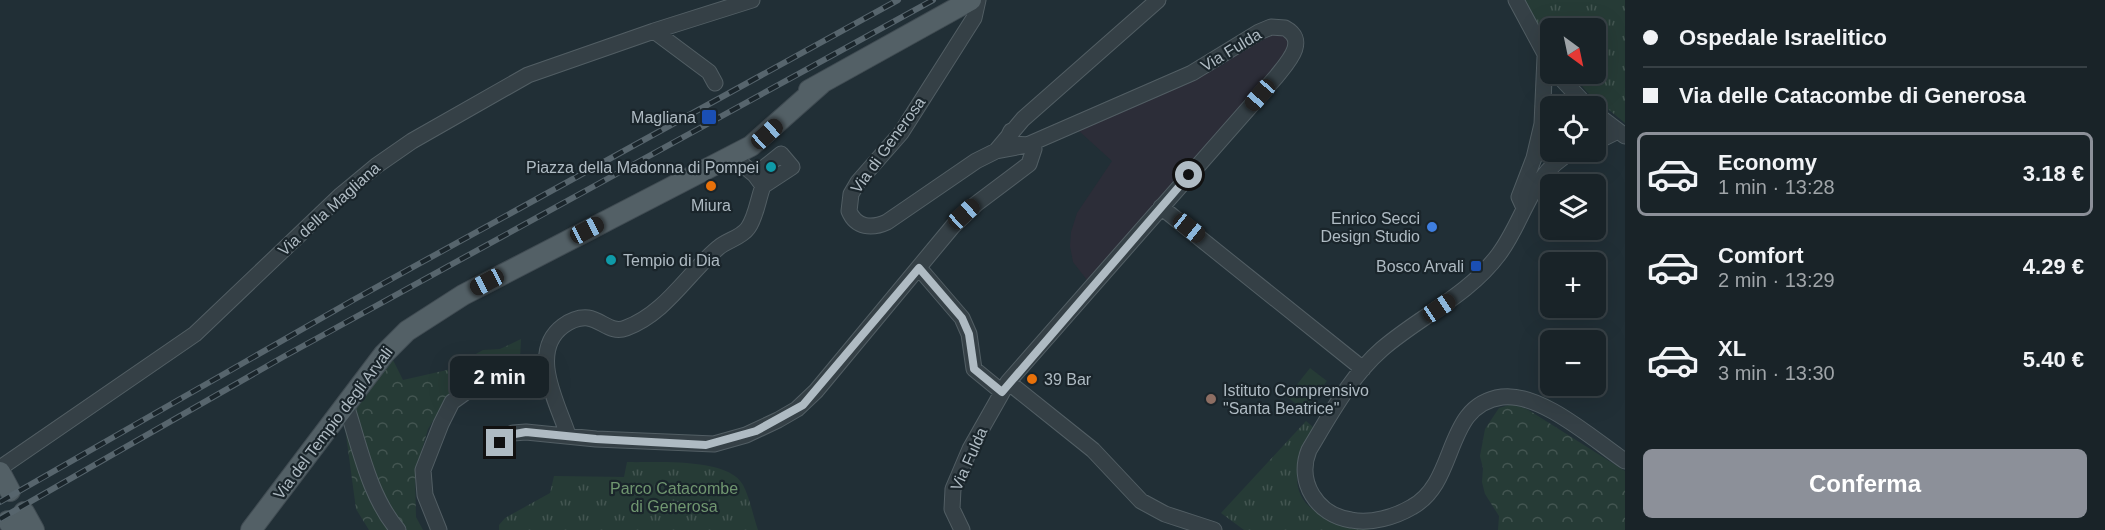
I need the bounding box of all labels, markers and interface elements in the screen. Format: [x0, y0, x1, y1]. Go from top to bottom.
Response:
north arrow [1540, 18, 1606, 84]
map controls [1540, 18, 1606, 396]
street label: Via Fulda [1198, 25, 1264, 75]
text: Ospedale Israelitico [1679, 25, 1887, 50]
car [1241, 76, 1279, 114]
text: Via delle Catacombe di Generosa [1679, 83, 2026, 108]
street label: Via di Generosa [847, 94, 929, 196]
button: locate [1540, 96, 1606, 162]
marker: Magliana [700, 108, 718, 126]
place label: Magliana [631, 109, 696, 126]
car [748, 115, 786, 153]
icon: car [1646, 147, 1700, 201]
text: Economy [1718, 150, 1817, 175]
street label: Via della Magliana [275, 159, 383, 259]
place label: Piazza della Madonna di Pompei [526, 159, 759, 176]
marker: Piazza della Madonna di Pompei [764, 160, 778, 174]
route start [1175, 161, 1202, 188]
text: 3.18 € [2023, 161, 2084, 186]
button: layers [1540, 174, 1606, 240]
text: 1 min · 13:28 [1718, 176, 1835, 198]
marker: Miura [704, 179, 718, 193]
car [945, 195, 983, 233]
place label: Miura [691, 197, 731, 214]
car [1169, 210, 1209, 246]
place label: Enrico Secci Design Studio [1320, 210, 1420, 245]
car [567, 214, 607, 246]
marker: Enrico Secci Design Studio [1425, 220, 1439, 234]
icon: car [1646, 240, 1700, 294]
text: Comfort [1718, 243, 1804, 268]
place label: Tempio di Dia [623, 252, 720, 269]
button: + [1540, 252, 1606, 318]
marker: Tempio di Dia [604, 253, 618, 267]
text: 4.29 € [2023, 254, 2084, 279]
place label: Bosco Arvali [1376, 258, 1464, 275]
marker: Bosco Arvali [1469, 259, 1483, 273]
car [467, 266, 507, 298]
text: 2 min · 13:29 [1718, 269, 1835, 291]
car [1419, 290, 1459, 326]
button: − [1540, 330, 1606, 396]
icon: car [1646, 333, 1700, 387]
text: XL [1718, 336, 1746, 361]
street label: Via del Tempio degli Arvali [270, 344, 396, 502]
text: 5.40 € [2023, 347, 2084, 372]
callout: 2 min [450, 356, 550, 398]
text: 3 min · 13:30 [1718, 362, 1835, 384]
text: 2 min [473, 366, 526, 388]
place label: 39 Bar [1044, 371, 1092, 388]
marker: 39 Bar [1025, 372, 1039, 386]
place label: Istituto Comprensivo "Santa Beatrice" [1223, 382, 1369, 417]
marker: Istituto Comprensivo "Santa Beatrice" [1204, 392, 1218, 406]
street label: Via Fulda [948, 425, 990, 493]
route end [486, 429, 513, 456]
button: Conferma [1643, 449, 2087, 518]
park label: Parco Catacombe di Generosa [610, 480, 738, 515]

